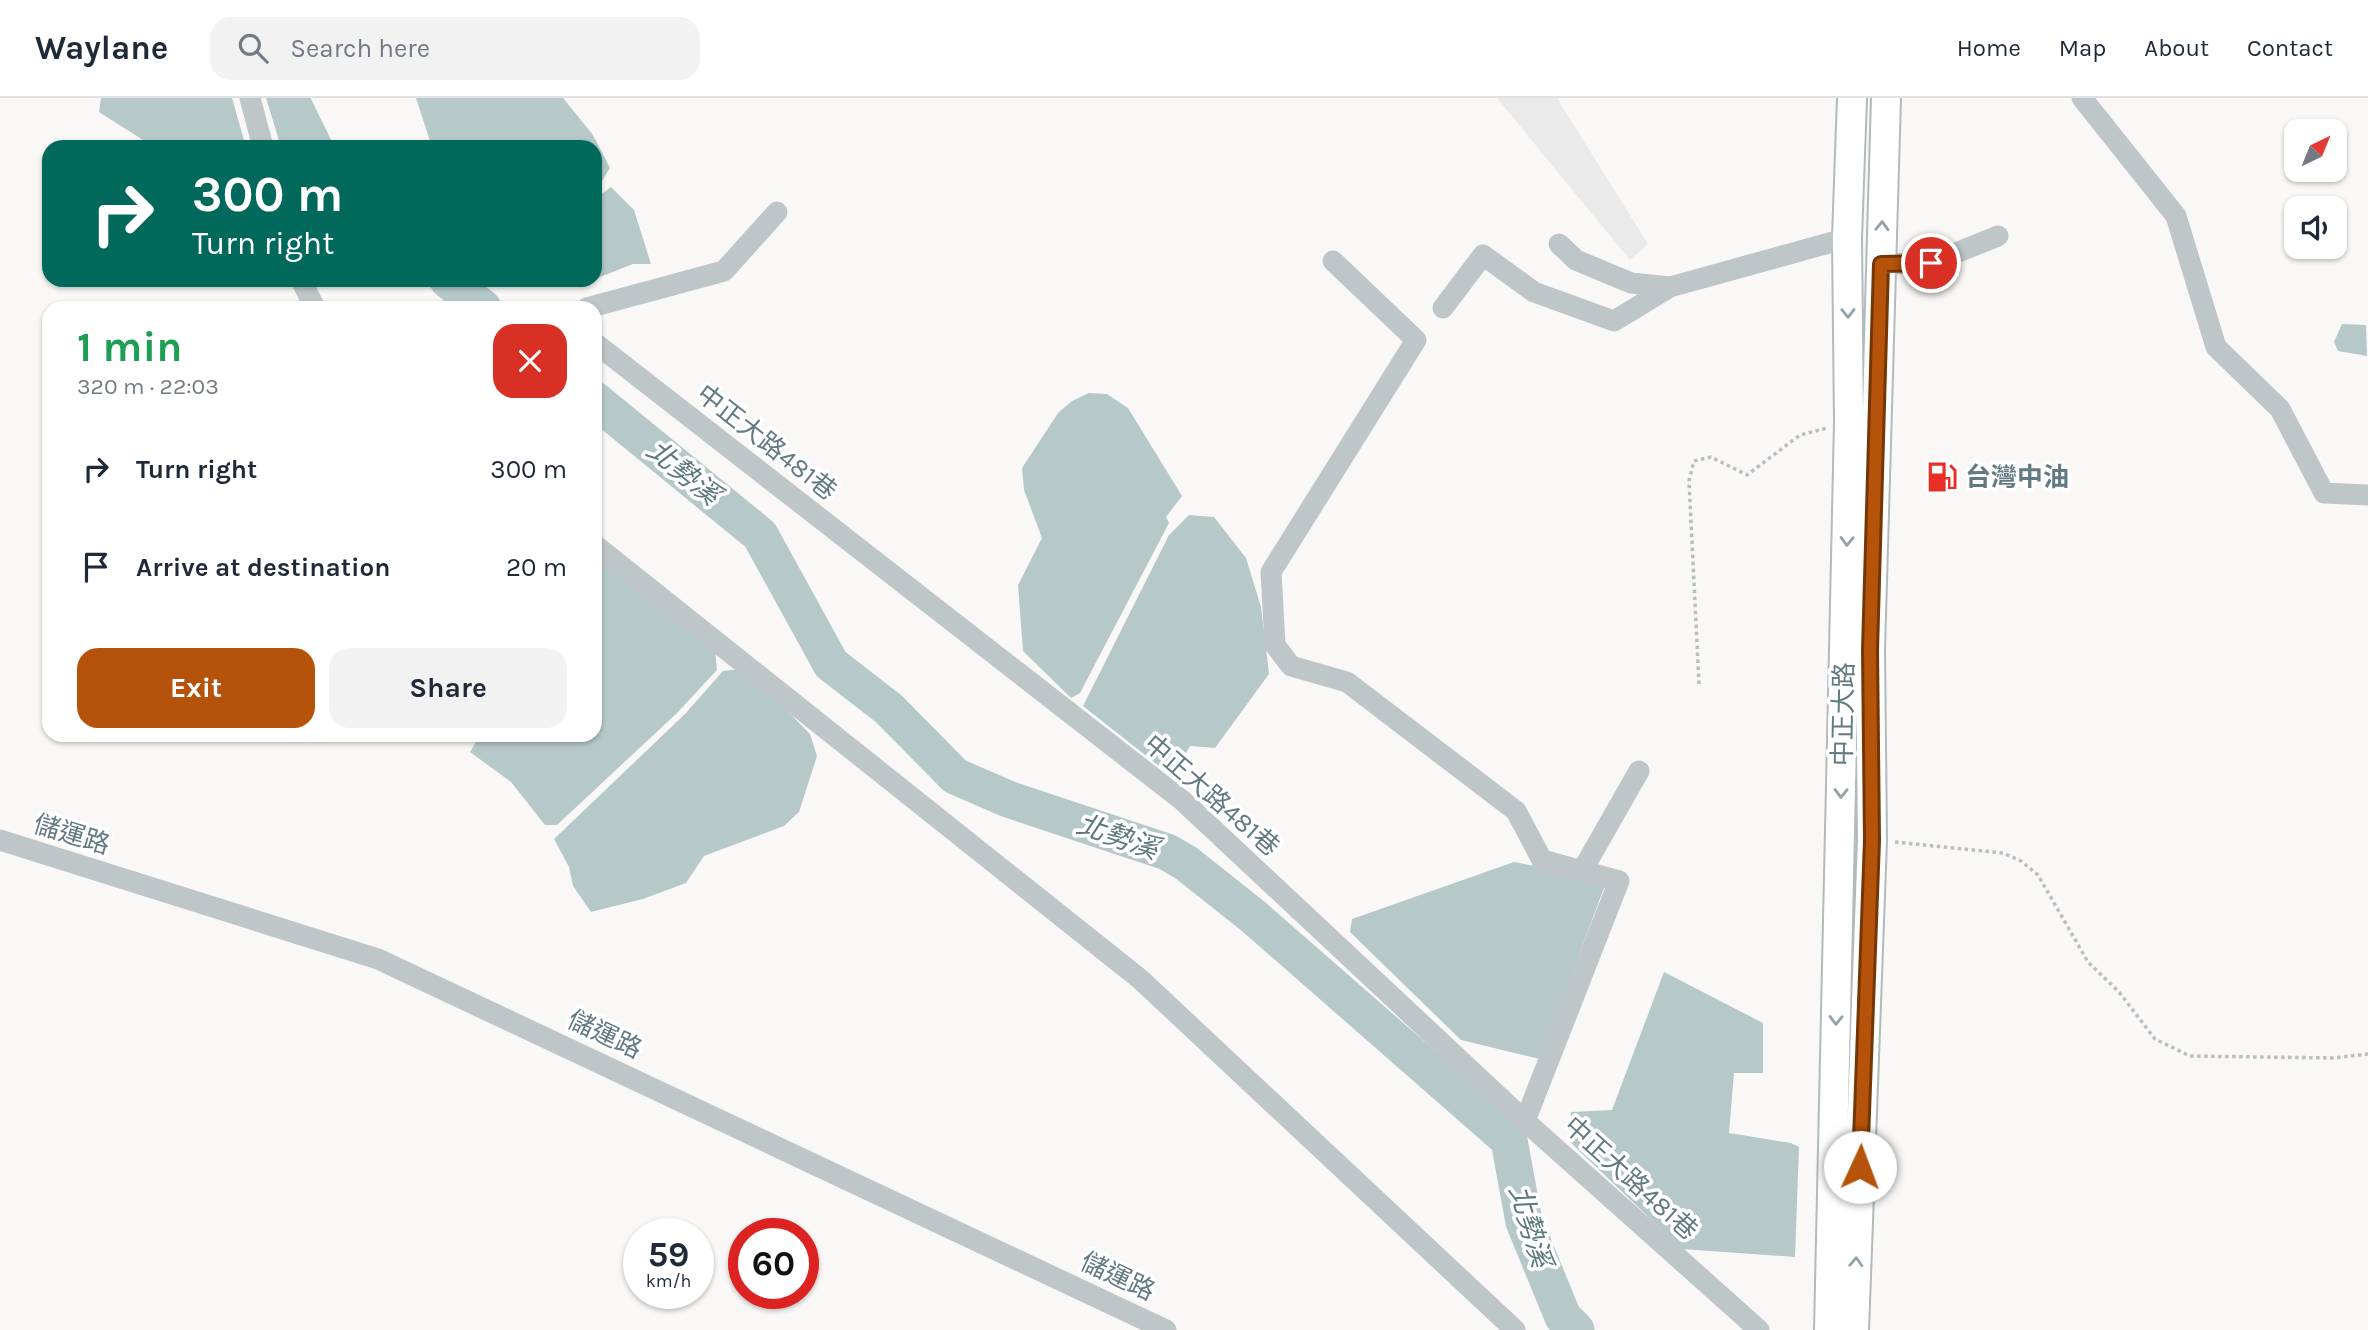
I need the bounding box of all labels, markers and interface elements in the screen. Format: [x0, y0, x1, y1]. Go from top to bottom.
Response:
search box [210, 17, 700, 80]
text: Waylane [35, 29, 168, 67]
icon: search [234, 29, 272, 67]
text: Search here [290, 33, 430, 64]
text: Home [1957, 34, 2021, 62]
text: Map [2059, 34, 2106, 62]
text: About [2144, 34, 2209, 62]
text: Contact [2247, 34, 2333, 62]
north arrow [2284, 119, 2347, 182]
map controls [2284, 119, 2347, 259]
text: 300 m [192, 166, 343, 223]
icon: right [77, 168, 168, 259]
button: sound [2284, 196, 2347, 259]
one-way arrow [1874, 221, 1890, 231]
text: Turn right [192, 225, 334, 262]
pin [1901, 233, 1961, 293]
icon: arrive [1912, 244, 1950, 282]
one-way arrow [1840, 308, 1856, 319]
text: 1 min [77, 322, 182, 372]
button: close [493, 324, 567, 398]
text: 320 m · 22:03 [77, 373, 219, 400]
street label: 中正大路481巷 [691, 378, 843, 507]
water label: 北勢溪 [641, 433, 730, 514]
icon: right [77, 450, 115, 488]
text: Turn right [136, 454, 257, 485]
text: 300 m [490, 454, 567, 485]
fuel station icon: 台灣中油 [1925, 460, 1959, 494]
place label: 台灣中油 [1965, 462, 2069, 493]
one-way arrow [1839, 535, 1854, 546]
icon: arrive [77, 548, 115, 586]
text: Arrive at destination [136, 552, 390, 583]
text: 20 m [506, 552, 567, 583]
button: Exit [77, 648, 315, 728]
button: Share [329, 648, 567, 728]
street label: 中正大路 [1827, 662, 1860, 766]
street label: 中正大路481巷 [1138, 728, 1286, 863]
one-way arrow [1833, 788, 1849, 798]
water label: 北勢溪 [1073, 807, 1167, 867]
street label: 儲運路 [30, 808, 114, 861]
street label: 儲運路 [563, 1004, 647, 1065]
one-way arrow [1828, 1015, 1843, 1026]
street label: 中正大路481巷 [1557, 1110, 1704, 1246]
position arrow [1823, 1130, 1897, 1204]
water label: 北勢溪 [1502, 1181, 1560, 1275]
speed limit sign: 60 [728, 1218, 819, 1309]
text: 59 [648, 1234, 689, 1275]
street label: 儲運路 [1076, 1246, 1160, 1307]
one-way arrow [1849, 1256, 1864, 1267]
text: km/h [646, 1270, 691, 1292]

